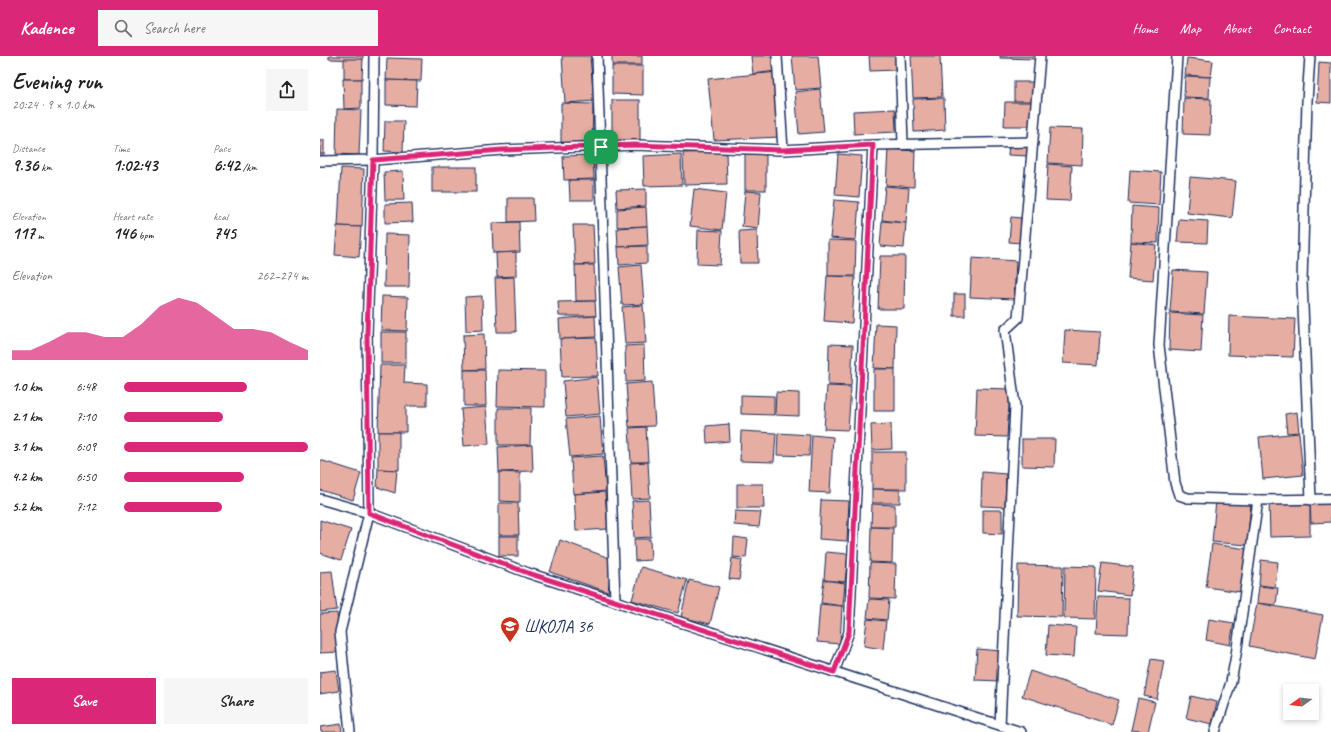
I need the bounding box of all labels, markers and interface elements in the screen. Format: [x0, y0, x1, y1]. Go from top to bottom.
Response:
search box [98, 10, 378, 46]
text: Kadence [20, 16, 74, 40]
icon: search [112, 17, 134, 39]
text: Search here [144, 19, 205, 38]
text: Home [1132, 20, 1158, 37]
text: Map [1180, 20, 1201, 37]
text: About [1223, 20, 1251, 37]
text: Contact [1273, 20, 1311, 37]
text: Evening run [12, 68, 102, 96]
button: share [266, 69, 308, 111]
text: 20:24 · 9 × 1.0 km [12, 97, 95, 113]
pin [584, 130, 618, 164]
icon: arrive [590, 136, 612, 158]
text: Distance [12, 141, 45, 155]
text: Time [113, 141, 130, 155]
text: Pace [213, 141, 230, 155]
text: 9.36 [12, 155, 38, 176]
text: 1:02:43 [113, 155, 158, 176]
text: 6:42 [213, 155, 240, 176]
text: km [38, 160, 52, 174]
text: /km [240, 160, 257, 174]
text: Elevation [12, 209, 46, 223]
text: Heart rate [113, 209, 153, 223]
text: kcal [213, 209, 228, 223]
text: 117 [12, 223, 35, 244]
text: 146 [113, 223, 136, 244]
text: 745 [213, 223, 236, 244]
text: m [35, 228, 44, 242]
text: bpm [136, 228, 154, 242]
text: Elevation [12, 268, 52, 284]
text: 262–274 m [257, 268, 308, 284]
text: 1.0 km [12, 379, 42, 395]
text: 6:48 [76, 379, 96, 395]
text: 2.1 km [12, 409, 42, 425]
text: 7:10 [76, 409, 96, 425]
text: 3.1 km [12, 439, 42, 455]
text: 6:09 [76, 439, 96, 455]
text: 4.2 km [12, 469, 42, 485]
text: 6:50 [76, 469, 96, 485]
text: 5.2 km [12, 499, 42, 515]
text: 7:12 [76, 499, 96, 515]
school or university icon: ШКОЛА 36 [499, 615, 521, 643]
place label: ШКОЛА 36 [524, 616, 594, 637]
button: Save [12, 678, 156, 724]
button: Share [164, 678, 308, 724]
north arrow [1283, 684, 1319, 720]
map controls [1283, 684, 1319, 720]

